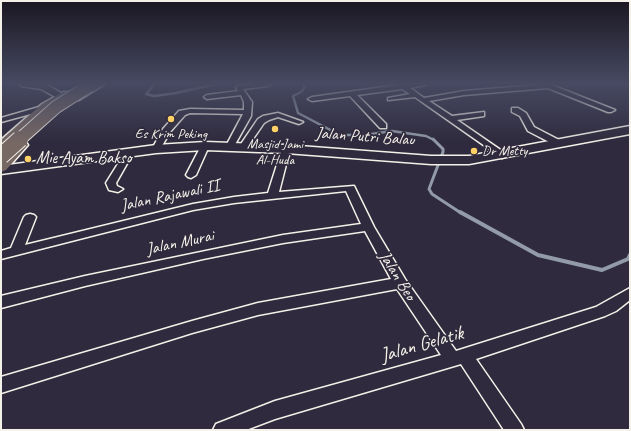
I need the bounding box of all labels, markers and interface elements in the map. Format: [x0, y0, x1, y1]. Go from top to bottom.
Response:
marker: Es Krim Peking [166, 114, 176, 124]
street label: Jalan Putri Balau [315, 123, 415, 151]
marker: Masjid Jami Al-Huda [270, 124, 280, 134]
place label: Es Krim Peking [135, 126, 207, 142]
place label: Masjid Jami Al-Huda [247, 136, 303, 168]
place label: Dr Metty [482, 143, 527, 159]
marker: Dr Metty [469, 146, 479, 156]
place label: Mie Ayam Bakso [36, 149, 131, 169]
marker: Mie Ayam Bakso [23, 154, 33, 164]
street label: Jalan Rajawali II [119, 176, 221, 216]
street label: Jalan Murai [144, 226, 216, 260]
street label: Jalan Beo [374, 248, 420, 304]
street label: Jalan Gelatik [378, 322, 466, 368]

